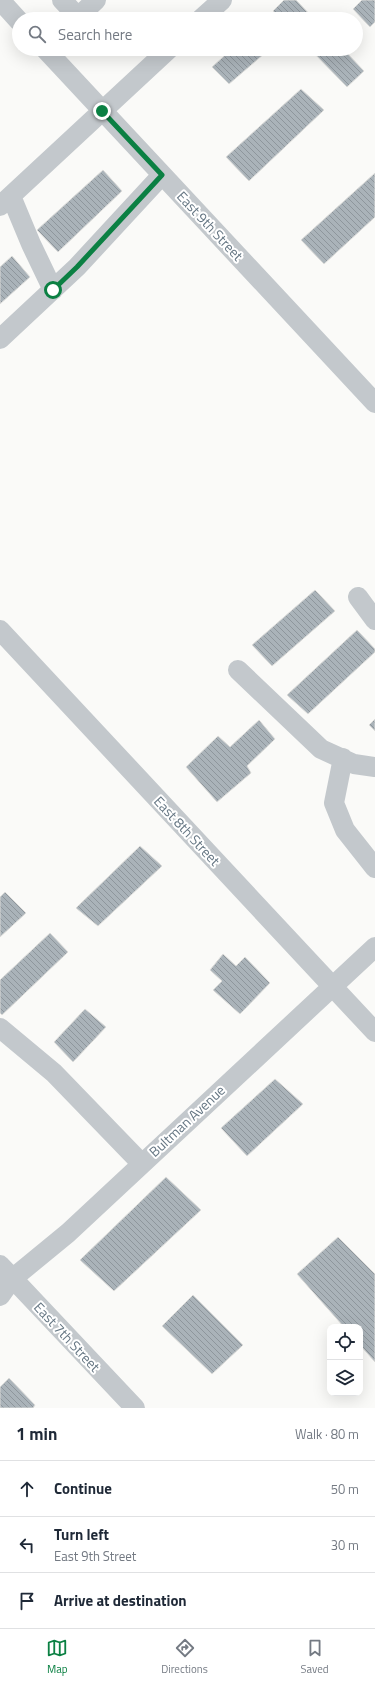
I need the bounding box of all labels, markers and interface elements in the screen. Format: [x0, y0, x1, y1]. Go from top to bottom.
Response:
search box [12, 12, 363, 56]
icon: search [26, 23, 48, 45]
text: Search here [58, 23, 132, 46]
route end [93, 102, 111, 120]
street label: East 9th Street [172, 186, 248, 265]
route start [44, 281, 62, 299]
street label: East 8th Street [149, 791, 225, 870]
street label: Bultman Avenue [144, 1080, 229, 1162]
street label: East 7th Street [29, 1297, 105, 1376]
map controls [327, 1324, 363, 1396]
button: locate [327, 1324, 363, 1360]
button: layers [327, 1360, 363, 1396]
text: 1 min [16, 1421, 57, 1447]
text: Walk · 80 m [295, 1424, 359, 1444]
text: Continue [54, 1477, 112, 1500]
icon: ahead [16, 1478, 38, 1500]
text: 50 m [331, 1479, 359, 1499]
text: Turn left [54, 1523, 109, 1546]
icon: left [16, 1534, 38, 1556]
text: 30 m [331, 1535, 359, 1555]
text: East 9th Street [54, 1546, 136, 1566]
text: Arrive at destination [54, 1589, 187, 1612]
icon: arrive [16, 1590, 38, 1612]
tab: Map [46, 1637, 68, 1677]
tab: Directions [161, 1637, 208, 1677]
tab: Saved [301, 1637, 329, 1677]

